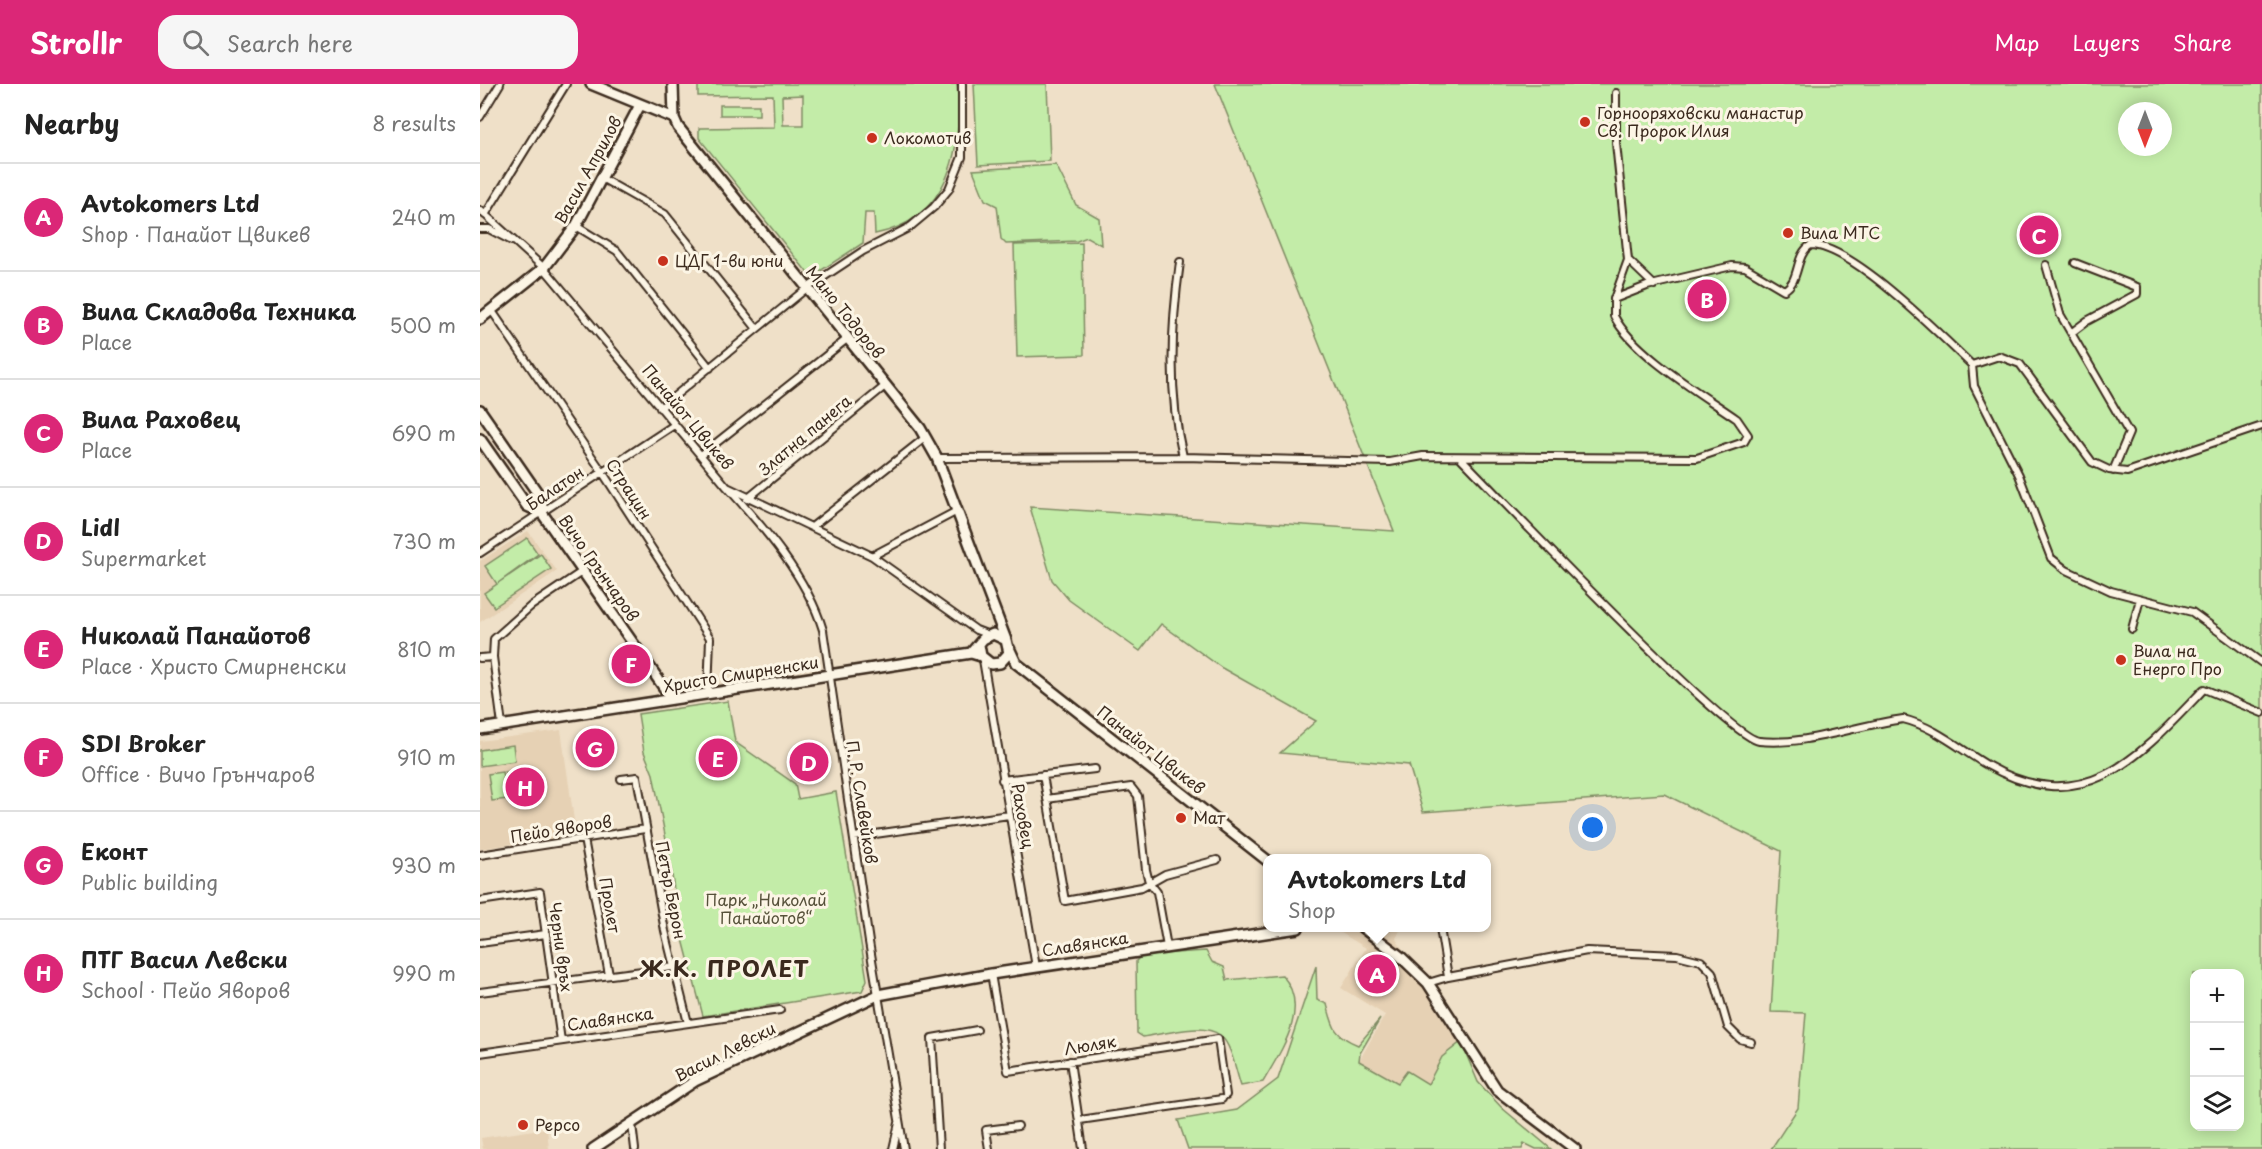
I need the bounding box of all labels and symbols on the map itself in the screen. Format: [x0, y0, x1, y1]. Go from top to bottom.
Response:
place label: Горнооряховски манастир Св. Пророк Илия [1597, 100, 1804, 142]
north arrow [2118, 102, 2172, 156]
street label: Васил Априлов [548, 111, 627, 228]
marker: Горнооряховски манастир Св. Пророк Илия [1578, 115, 1592, 129]
place label: Локомотив [884, 125, 971, 149]
marker: Локомотив [865, 131, 879, 145]
pin: C [2020, 212, 2058, 258]
place label: Вила МТС [1800, 220, 1880, 244]
marker: Вила МТС [1781, 226, 1795, 240]
place label: ЦДГ 1-ви юни [675, 248, 784, 272]
marker: ЦДГ 1-ви юни [656, 254, 670, 268]
street label: Мано Тодоров [801, 260, 891, 363]
pin: B [1688, 276, 1726, 322]
street label: Панайот Цвикев [637, 358, 740, 474]
street label: Златна панега [752, 388, 856, 481]
street label: Страцин [601, 453, 659, 524]
street label: Балатон [521, 459, 588, 515]
street label: Вичо Грънчаров [554, 509, 646, 626]
place label: Вила на Енерго Про [2133, 638, 2222, 680]
pin: F [612, 642, 650, 686]
street label: Христо Смирненски [661, 649, 820, 697]
marker: Вила на Енерго Про [2114, 653, 2128, 667]
street label: Панайот Цвикев [1093, 699, 1211, 799]
pin: G [576, 726, 614, 770]
pin: E [698, 736, 738, 780]
street label: П. Р. Славейков [841, 738, 885, 865]
pin: D [790, 740, 828, 784]
pin: H [506, 764, 544, 810]
street label: Раховец [1006, 781, 1042, 850]
place label: Мат [1193, 805, 1226, 829]
street label: Пейо Яворов [508, 808, 613, 848]
marker: Мат [1174, 811, 1188, 825]
your location [1578, 813, 1607, 842]
street label: Петър Берон [651, 839, 693, 941]
street label: Пролет [594, 875, 628, 935]
park label: Парк „Николай Панайотов“ [705, 887, 827, 929]
street label: Черни връх [544, 900, 580, 993]
street label: Славянска [1040, 924, 1130, 962]
district label: Ж.К. ПРОЛЕТ [639, 951, 810, 984]
pin: A [1358, 952, 1396, 996]
street label: Славянска [565, 1000, 655, 1036]
street label: Васил Левски [670, 1015, 779, 1087]
street label: Люляк [1062, 1028, 1118, 1060]
place label: Pepco [535, 1112, 580, 1136]
marker: Pepco [516, 1118, 530, 1132]

